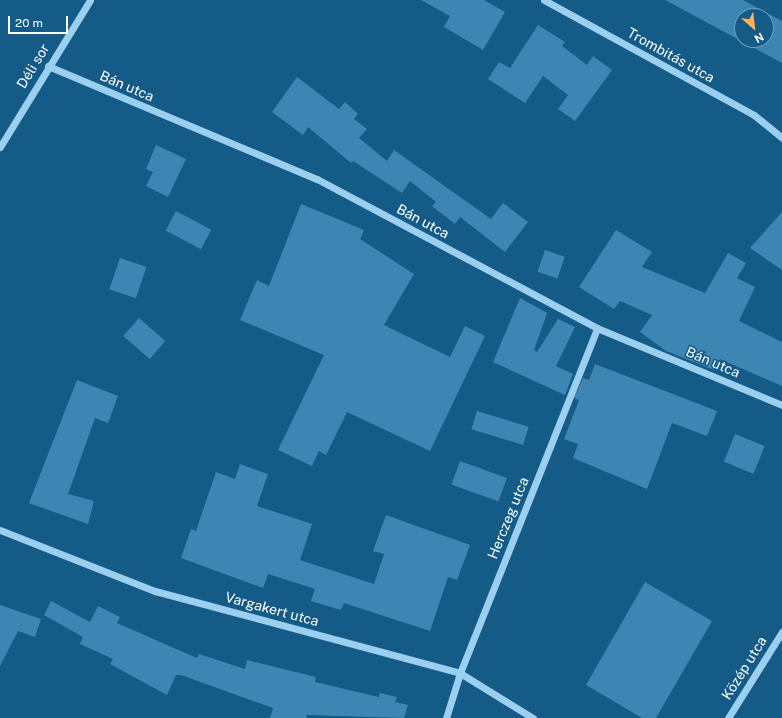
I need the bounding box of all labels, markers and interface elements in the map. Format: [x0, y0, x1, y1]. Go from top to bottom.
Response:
scale bar [10, 8, 70, 34]
north arrow [734, 8, 774, 48]
text: 20 m [15, 16, 43, 30]
street label: Trombitás utca [624, 24, 718, 86]
text: N [753, 30, 766, 45]
street label: Déli sor [13, 41, 53, 91]
street label: Bán utca [97, 67, 157, 105]
street label: Bán utca [394, 200, 452, 242]
street label: Bán utca [683, 343, 743, 381]
street label: Herczeg utca [484, 475, 532, 561]
street label: Vargakert utca [223, 588, 321, 630]
street label: Közép utca [718, 633, 770, 703]

